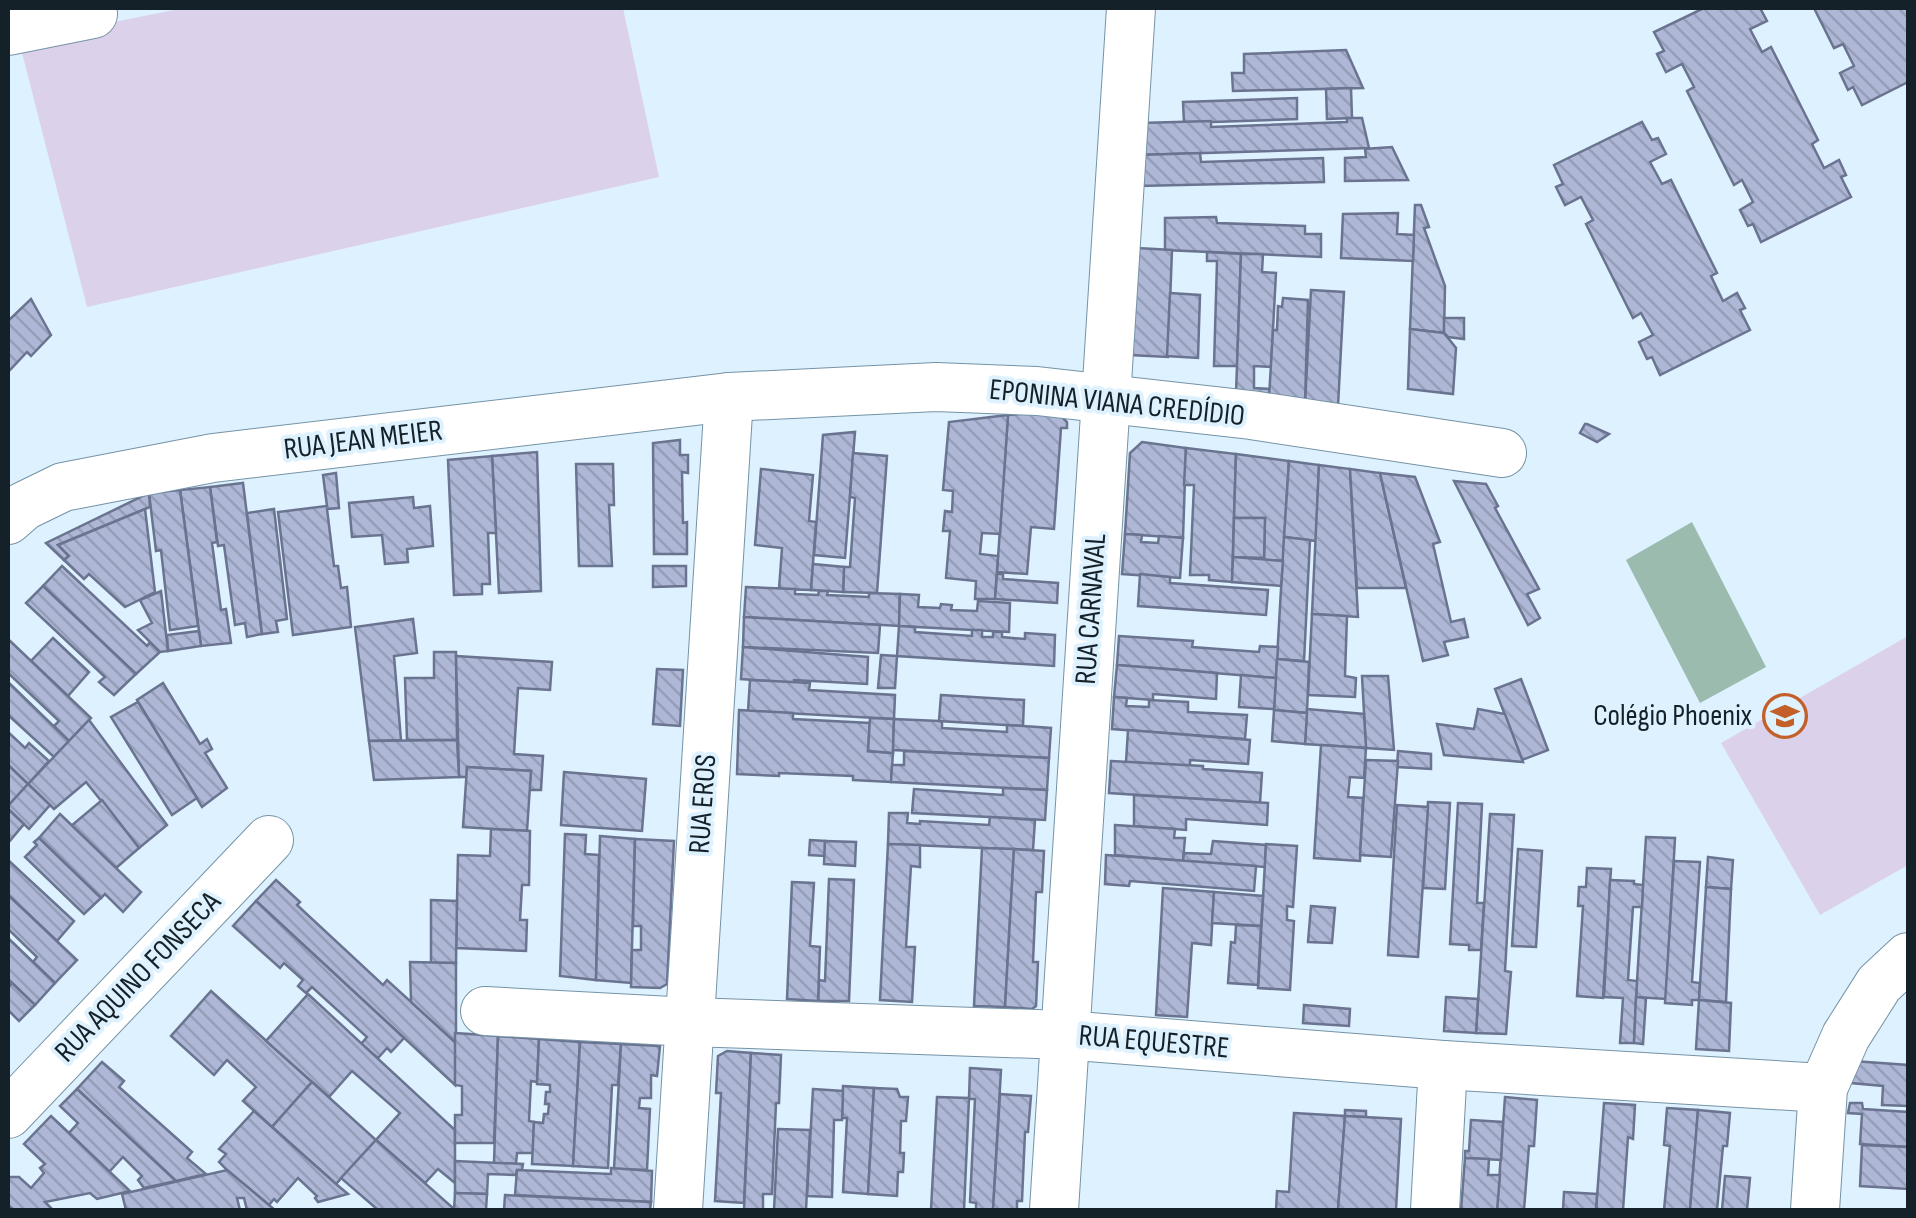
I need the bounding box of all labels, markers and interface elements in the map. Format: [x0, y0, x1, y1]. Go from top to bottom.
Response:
street label: EPONINA VIANA CREDÍDIO [988, 372, 1246, 434]
street label: RUA JEAN MEIER [282, 412, 445, 468]
street label: RUA CARNAVAL [1068, 532, 1114, 686]
school or university icon: Colégio Phoenix [1762, 693, 1808, 739]
place label: Colégio Phoenix [1593, 698, 1752, 734]
street label: RUA EROS [682, 753, 724, 855]
street label: RUA AQUINO FONSECA [48, 884, 228, 1070]
street label: RUA EQUESTRE [1077, 1017, 1231, 1067]

